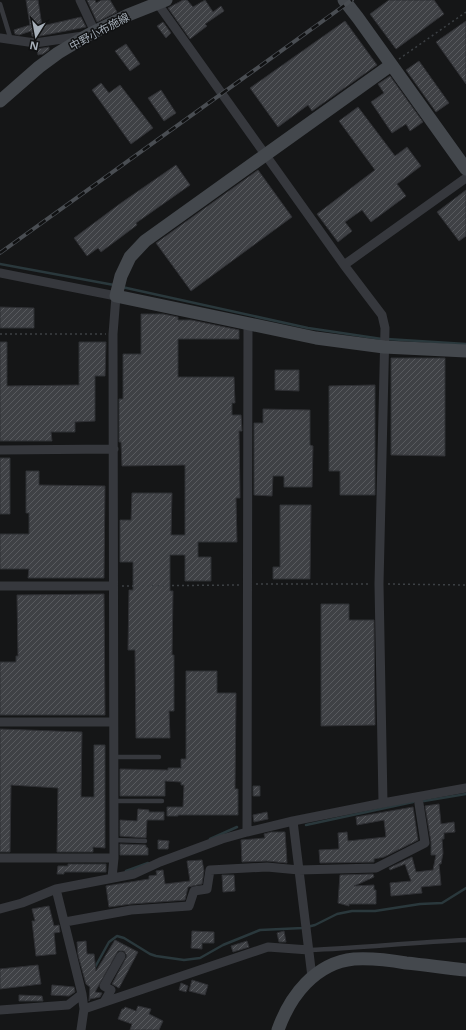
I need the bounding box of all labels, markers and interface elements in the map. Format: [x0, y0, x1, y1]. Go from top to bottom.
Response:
street label: 中野小布施線 [66, 9, 132, 53]
north arrow [16, 16, 56, 56]
text: N [28, 38, 40, 55]

